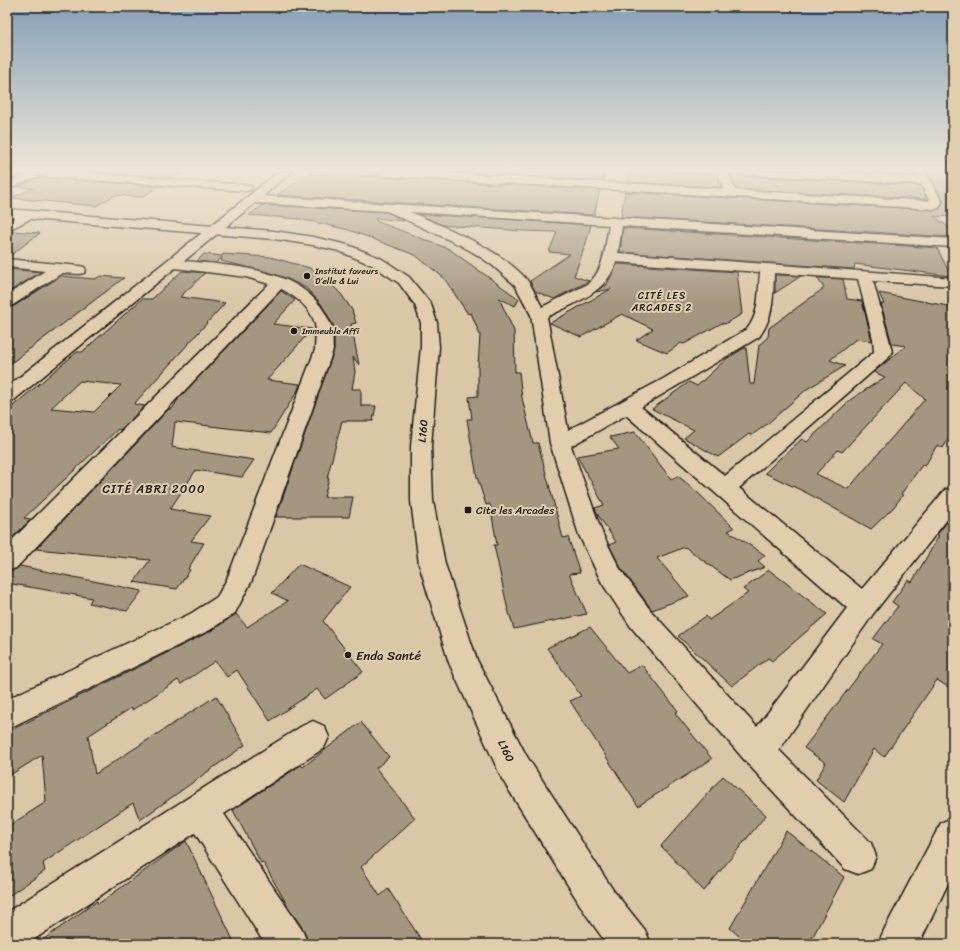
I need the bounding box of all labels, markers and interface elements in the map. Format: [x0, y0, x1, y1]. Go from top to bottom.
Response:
place label: Institut faveurs D’elle & Lui [314, 263, 378, 289]
marker: Institut faveurs D’elle & Lui [302, 271, 312, 281]
district label: CITÉ LES ARCADES 2 [631, 287, 692, 317]
place label: Immeuble Affi [301, 323, 360, 339]
marker: Immeuble Affi [289, 326, 299, 336]
street label: L160 [413, 419, 433, 443]
district label: CITÉ ABRI 2000 [103, 478, 205, 500]
place label: Cite les Arcades [476, 501, 555, 520]
marker: Cite les Arcades [463, 505, 473, 515]
place label: Enda Santé [356, 644, 421, 667]
marker: Enda Santé [343, 650, 353, 660]
street label: L160 [492, 736, 520, 766]

